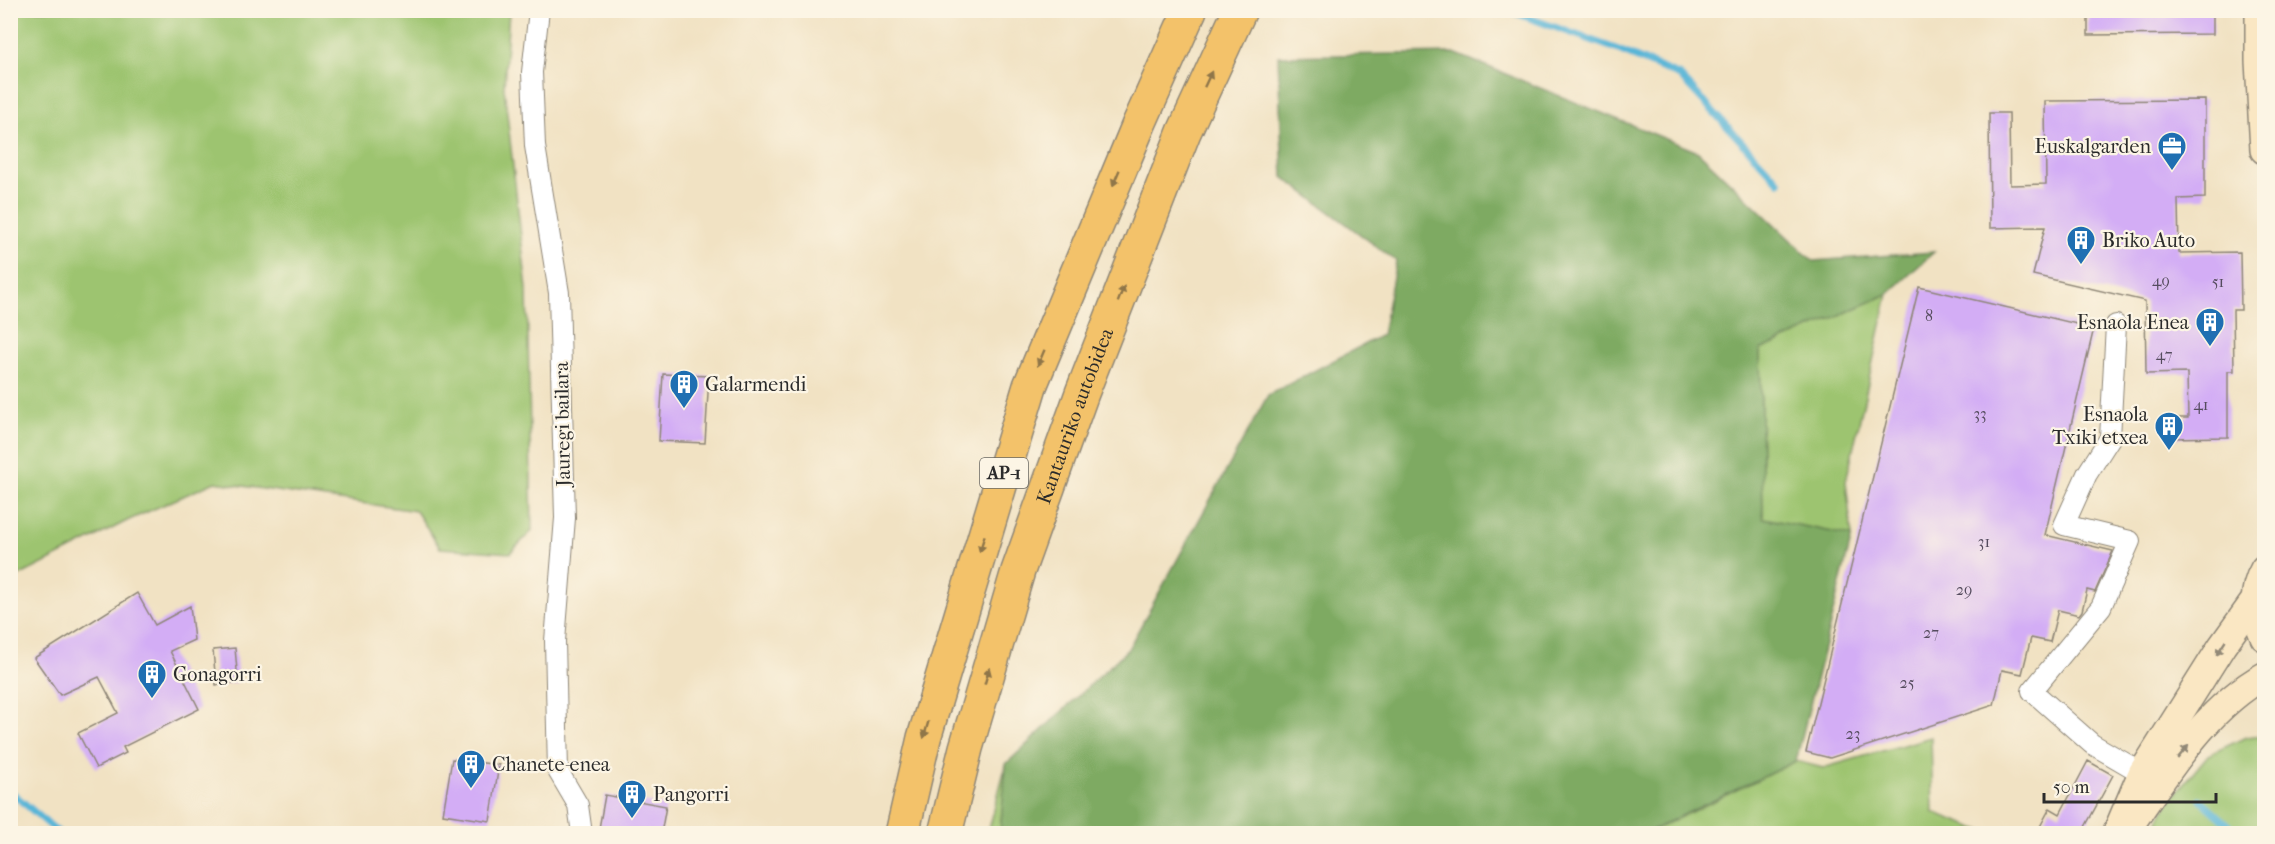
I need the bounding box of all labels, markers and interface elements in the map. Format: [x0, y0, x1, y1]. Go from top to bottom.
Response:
one-way arrow [1204, 70, 1214, 88]
office icon: Euskalgarden [2156, 130, 2188, 172]
place label: Euskalgarden [2035, 135, 2151, 158]
one-way arrow [1111, 169, 1120, 187]
building icon: Briko Auto [2065, 224, 2097, 266]
place label: Briko Auto [2102, 229, 2195, 252]
house number: 49 [2152, 271, 2170, 290]
house number: 51 [2212, 272, 2224, 291]
one-way arrow [1116, 284, 1126, 302]
house number: 8 [1925, 306, 1933, 325]
building icon: Esnaola Enea [2194, 306, 2226, 348]
place label: Esnaola Enea [2077, 311, 2190, 334]
street label: Kantauriko autobidea [1032, 324, 1118, 507]
house number: 47 [2156, 345, 2173, 364]
one-way arrow [1036, 349, 1045, 367]
street label: Jauregi bailara [550, 361, 575, 489]
building icon: Galarmendi [668, 368, 700, 410]
place label: Galarmendi [705, 373, 807, 396]
house number: 41 [2193, 395, 2209, 414]
place label: Esnaola Txiki etxea [2052, 403, 2149, 449]
house number: 33 [1973, 404, 1987, 423]
building icon: Esnaola Txiki etxea [2153, 410, 2185, 452]
road number: AP-1 [980, 458, 1028, 488]
house number: 31 [1978, 532, 1990, 551]
one-way arrow [977, 535, 986, 553]
house number: 29 [1956, 580, 1972, 599]
house number: 27 [1923, 623, 1939, 642]
one-way arrow [2215, 640, 2227, 656]
building icon: Gonagorri [136, 658, 168, 700]
place label: Gonagorri [173, 663, 262, 686]
one-way arrow [983, 667, 993, 685]
house number: 25 [1899, 673, 1915, 692]
one-way arrow [921, 722, 930, 740]
house number: 23 [1846, 724, 1860, 743]
one-way arrow [2176, 745, 2189, 760]
building icon: Chanete-enea [455, 748, 487, 790]
place label: Chanete-enea [492, 753, 611, 776]
scale bar [2044, 766, 2216, 804]
text: 50 m [2053, 777, 2090, 798]
building icon: Pangorri [616, 778, 648, 820]
place label: Pangorri [653, 783, 729, 806]

